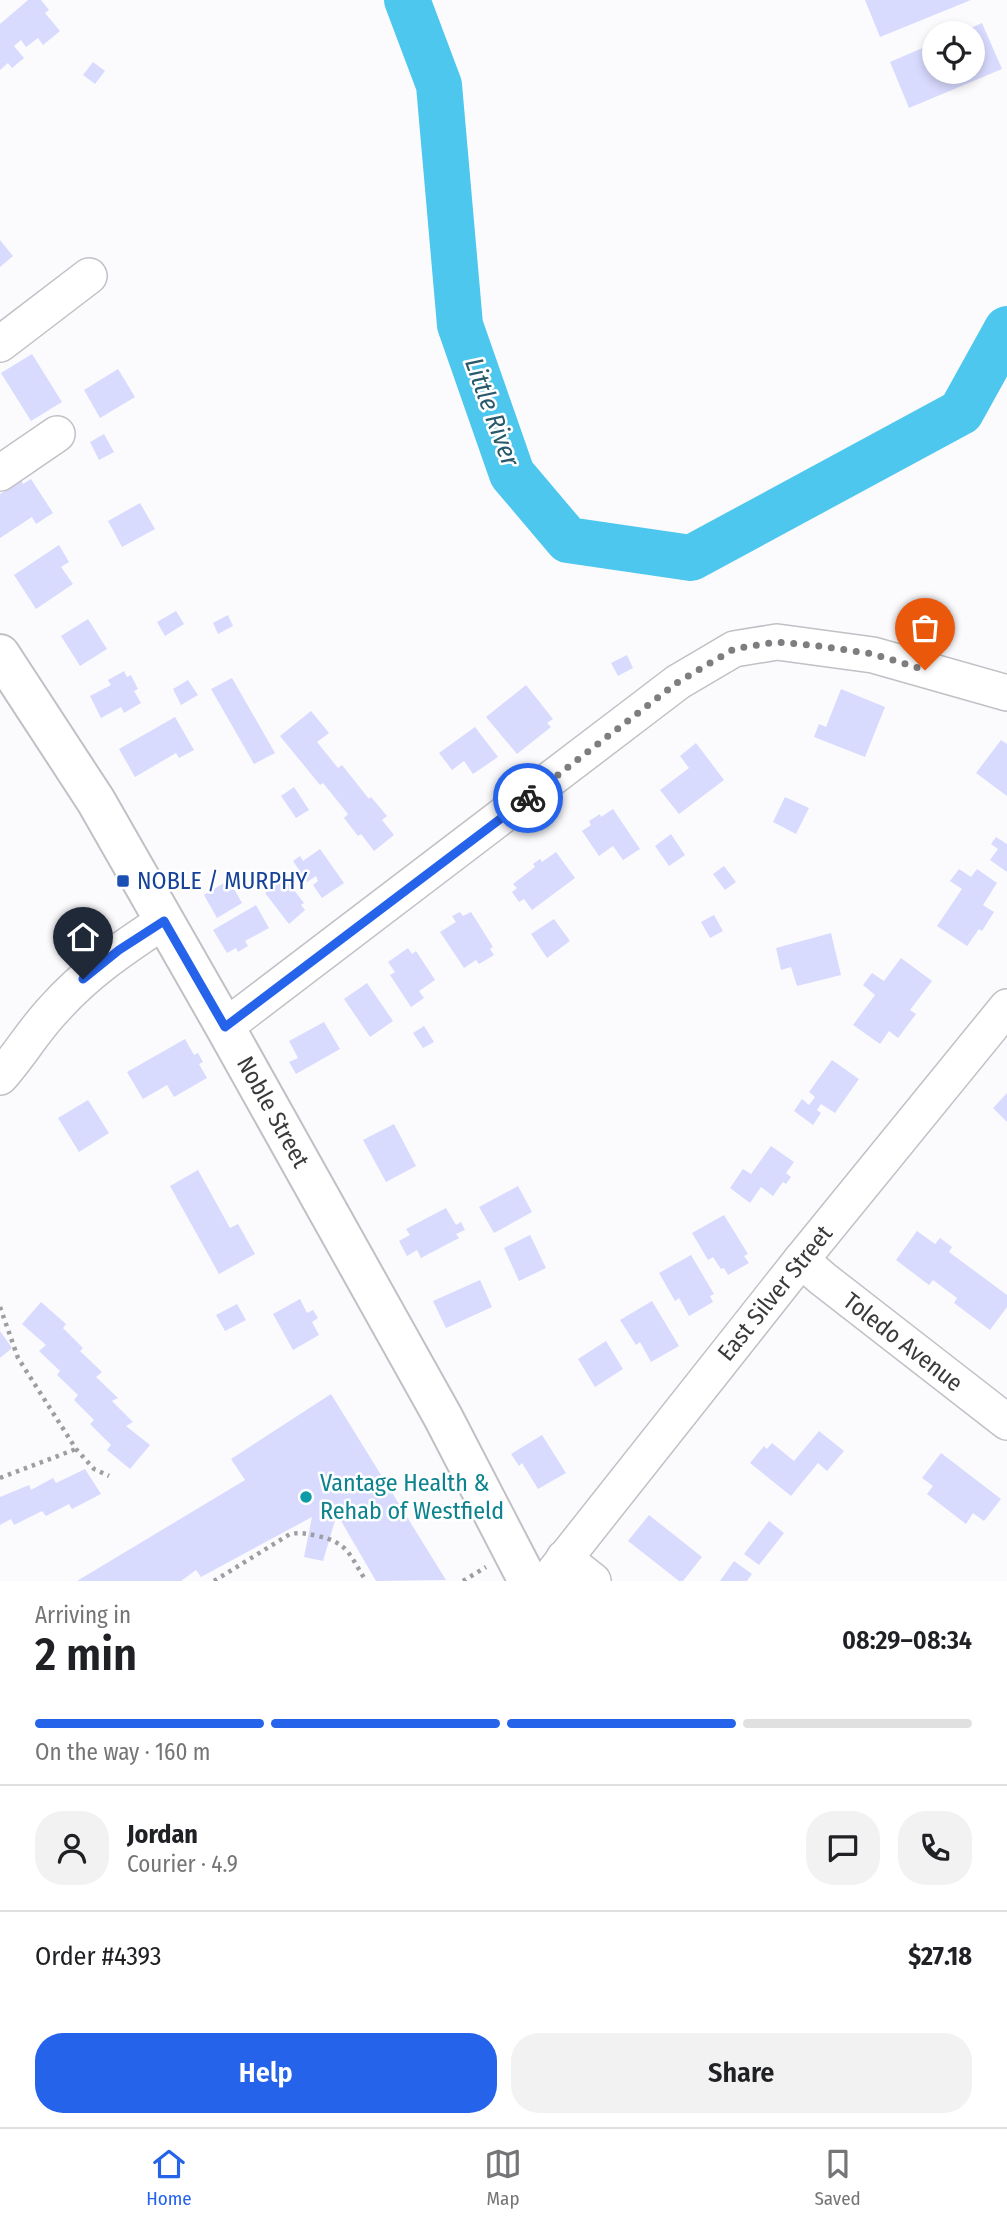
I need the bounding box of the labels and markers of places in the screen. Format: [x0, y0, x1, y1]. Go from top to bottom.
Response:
pin [895, 598, 955, 670]
place label: NOBLE / MURPHY [137, 867, 308, 895]
marker: NOBLE / MURPHY [115, 873, 131, 889]
pin [53, 907, 113, 979]
place label: Vantage Health & Rehab of Westfield [320, 1469, 504, 1525]
marker: Vantage Health & Rehab of Westfield [298, 1489, 314, 1505]

